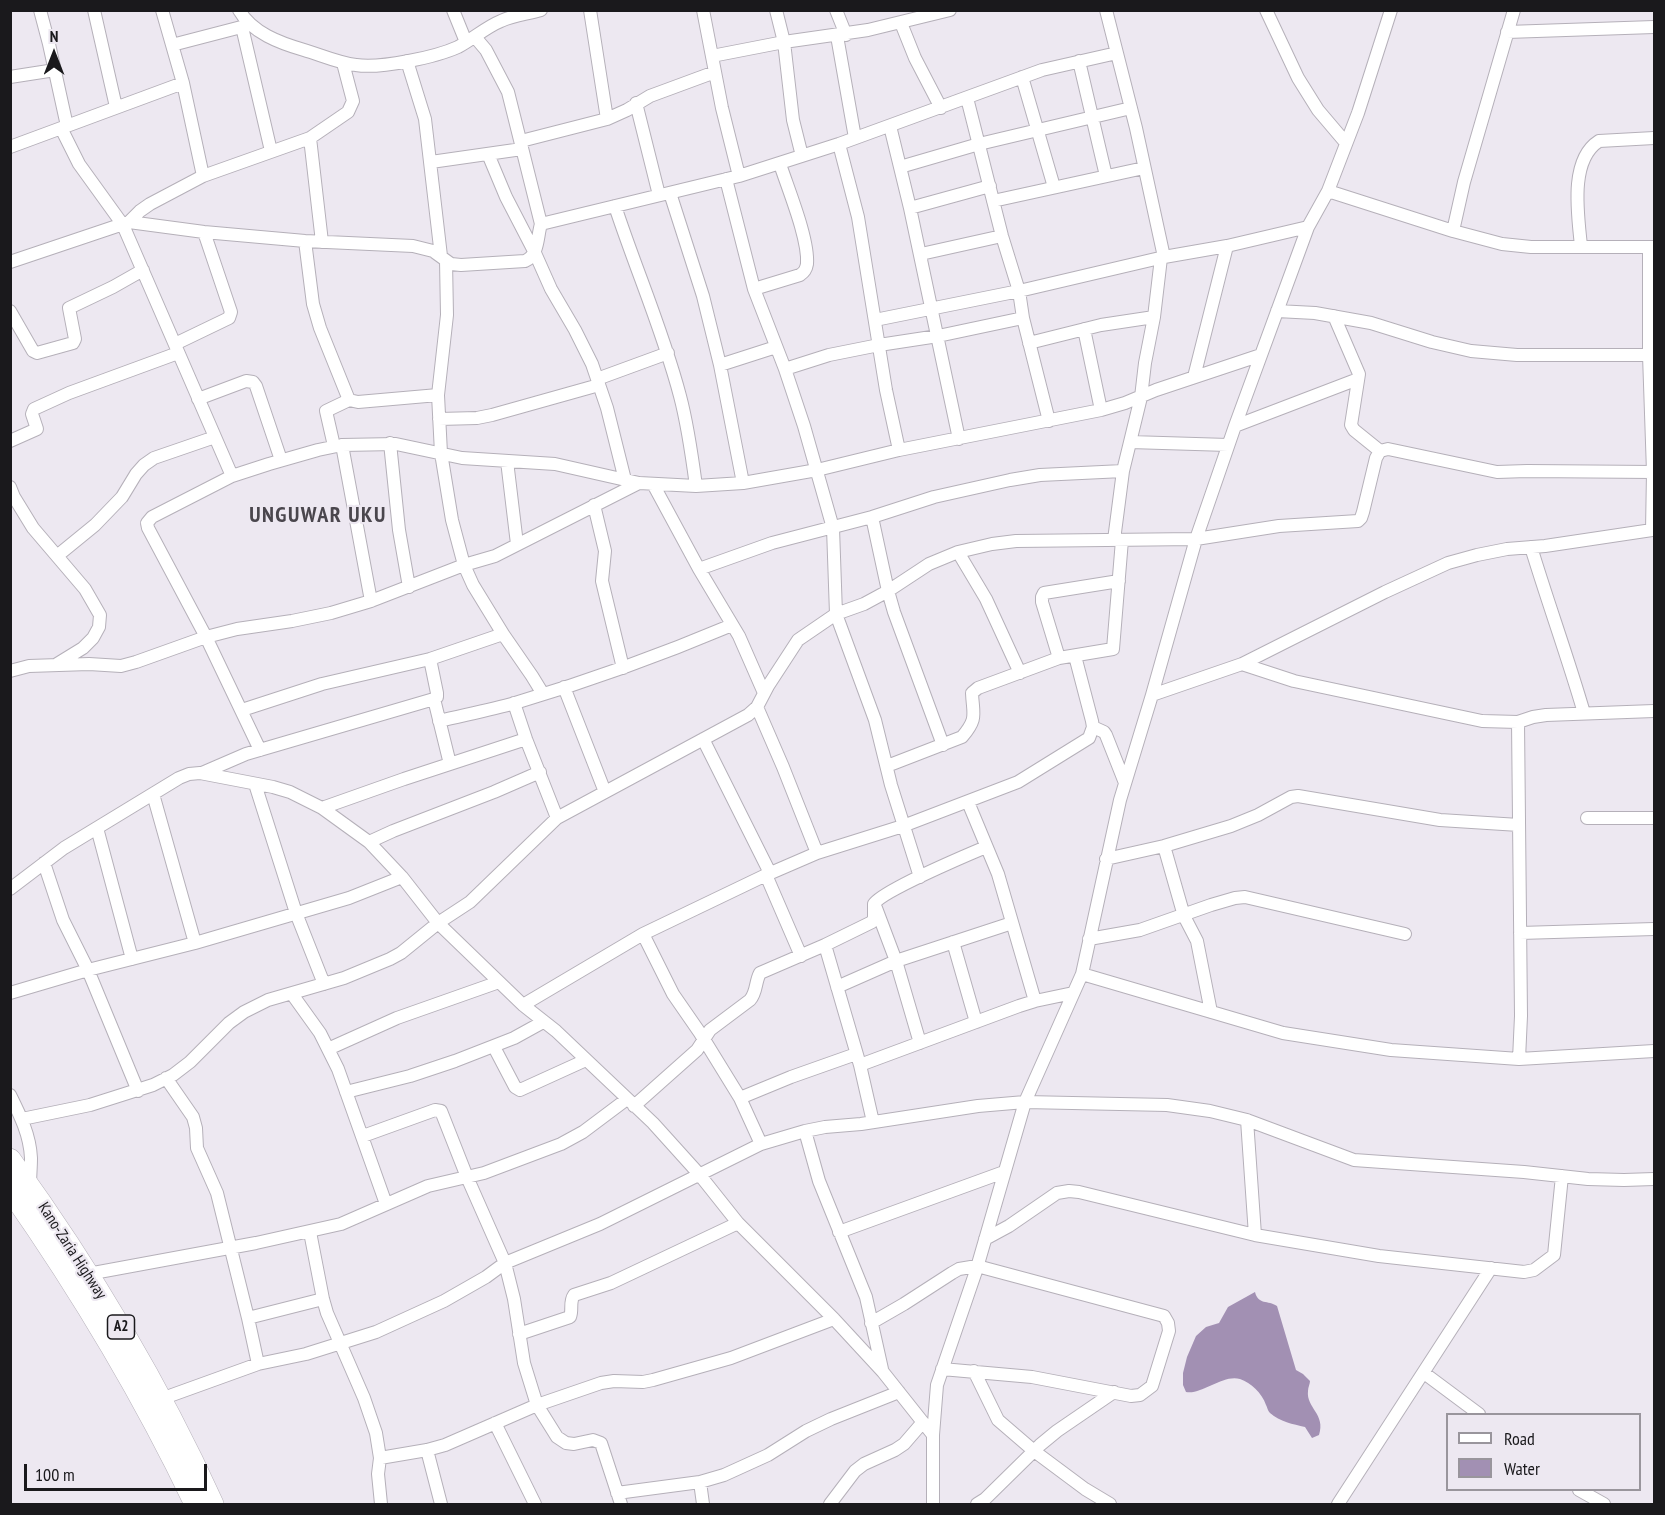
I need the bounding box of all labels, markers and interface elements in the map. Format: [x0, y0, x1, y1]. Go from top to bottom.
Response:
north arrow [24, 24, 84, 84]
text: N [50, 26, 58, 46]
district label: UNGUWAR UKU [249, 503, 387, 529]
street label: Kano-Zaria Highway [34, 1199, 110, 1303]
road number: A2 [108, 1315, 134, 1339]
legend [1446, 1413, 1641, 1491]
text: Road [1504, 1427, 1535, 1450]
scale bar [27, 1452, 210, 1490]
text: Water [1504, 1457, 1540, 1480]
text: 100 m [35, 1463, 75, 1486]

